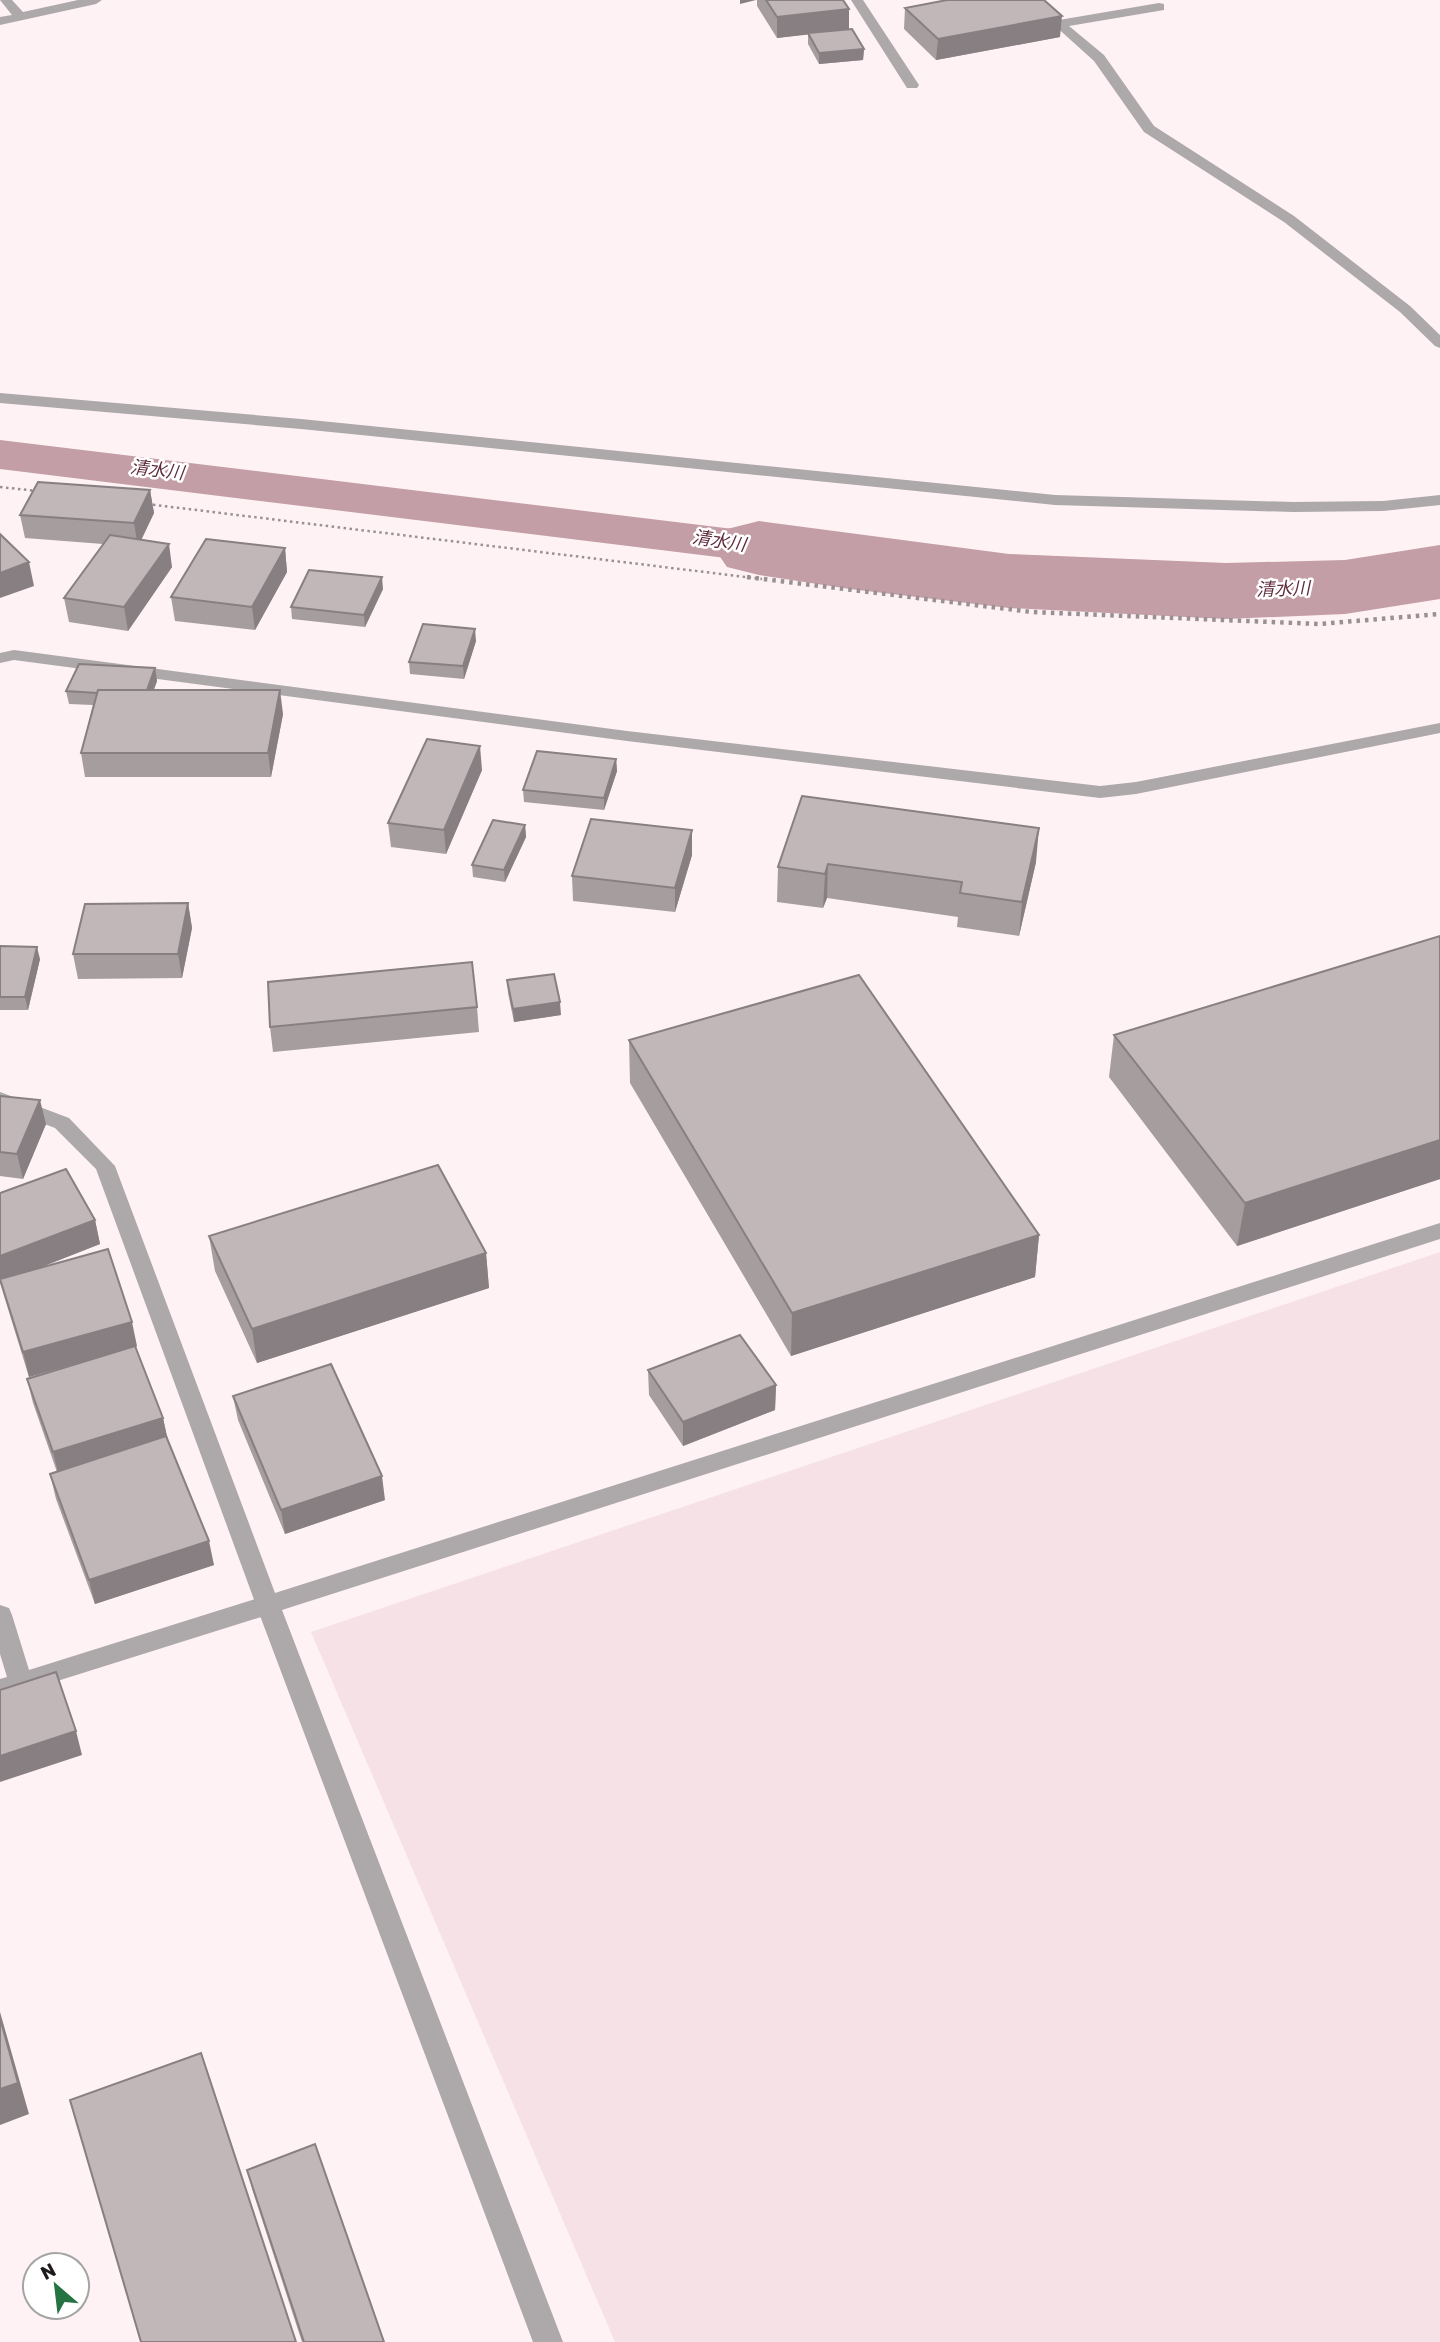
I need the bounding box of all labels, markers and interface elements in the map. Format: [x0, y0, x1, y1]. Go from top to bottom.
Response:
water label: 清水川 [129, 456, 187, 484]
water label: 清水川 [691, 526, 749, 556]
water label: 清水川 [1256, 577, 1312, 601]
north arrow [21, 2251, 91, 2321]
text: N [37, 2258, 60, 2285]

